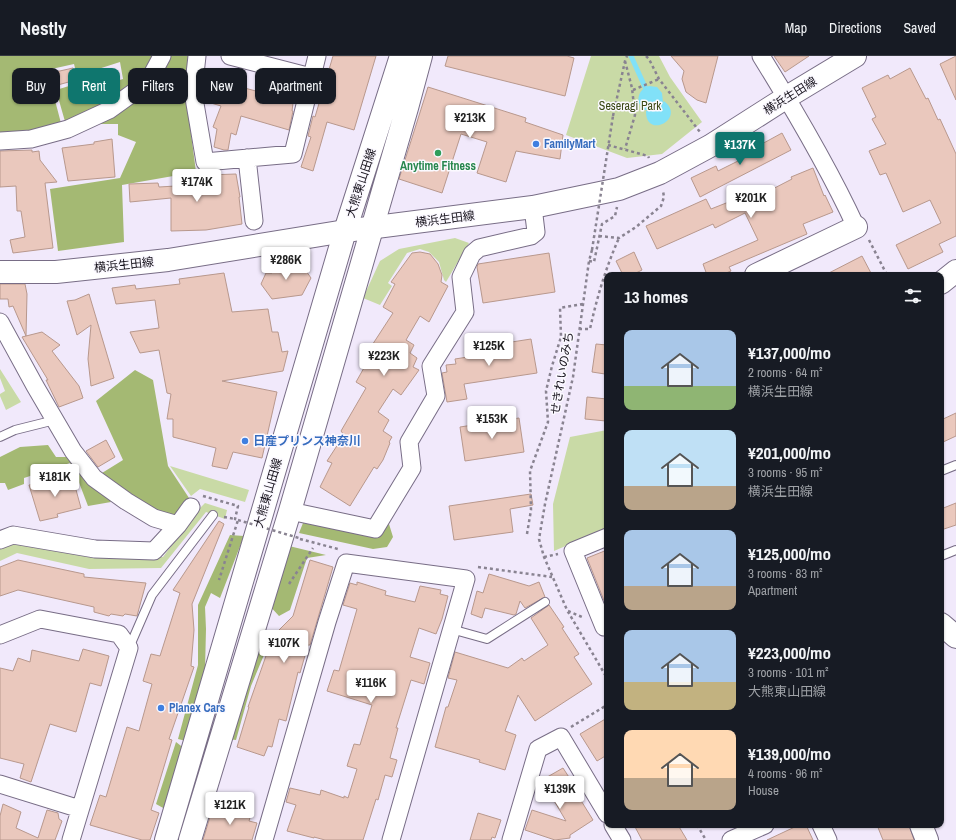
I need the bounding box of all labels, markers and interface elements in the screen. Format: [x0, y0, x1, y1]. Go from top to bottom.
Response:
text: Nestly [20, 15, 67, 41]
text: Map [785, 19, 807, 37]
text: Directions [829, 19, 881, 37]
text: Saved [903, 19, 936, 37]
chip: Buy [12, 68, 60, 104]
chip: Rent [68, 68, 120, 104]
chip: Filters [128, 68, 188, 104]
chip: New [196, 68, 247, 104]
chip: Apartment [255, 68, 336, 104]
street label: 横浜生田線 [760, 73, 820, 119]
park label: Seseragi Park [599, 98, 661, 114]
pin: ¥213K [442, 105, 498, 139]
text: ¥213K [454, 109, 486, 126]
pin: ¥137K [712, 132, 768, 166]
place label: FamilyMart [544, 136, 596, 152]
text: ¥137K [724, 136, 756, 153]
marker: FamilyMart [531, 139, 541, 149]
street label: 大熊東山田線 [342, 146, 380, 220]
marker: Anytime Fitness [433, 148, 443, 158]
place label: Anytime Fitness [400, 158, 477, 174]
pin: ¥174K [169, 169, 225, 203]
text: ¥174K [181, 173, 213, 190]
pin: ¥201K [723, 185, 779, 219]
text: ¥201K [735, 189, 767, 206]
street label: 横浜生田線 [414, 207, 476, 231]
pin: ¥286K [258, 247, 314, 281]
text: ¥286K [270, 251, 302, 268]
street label: 横浜生田線 [93, 254, 155, 276]
text: 13 homes [624, 285, 688, 308]
icon: filters [902, 285, 924, 307]
street label: せきれいのみち [547, 330, 577, 416]
pin: ¥125K [461, 333, 517, 367]
text: ¥125K [473, 337, 505, 354]
text: ¥137,000/mo [748, 341, 831, 364]
pin: ¥223K [356, 343, 412, 377]
icon: home [656, 346, 704, 394]
text: ¥223K [368, 347, 400, 364]
text: 2 rooms · 64 m² [748, 364, 823, 381]
text: 横浜生田線 [748, 383, 813, 400]
pin: ¥153K [464, 406, 520, 440]
text: ¥153K [476, 410, 508, 427]
place label: 日産プリンス神奈川 [253, 433, 361, 449]
marker: 日産プリンス神奈川 [240, 436, 250, 446]
text: ¥201,000/mo [748, 441, 831, 464]
icon: home [656, 446, 704, 494]
street label: 大熊東山田線 [250, 456, 286, 530]
pin: ¥181K [27, 464, 83, 498]
text: 3 rooms · 95 m² [748, 464, 823, 481]
text: ¥181K [39, 468, 71, 485]
text: 横浜生田線 [748, 483, 813, 500]
text: ¥125,000/mo [748, 542, 831, 565]
icon: home [656, 546, 704, 594]
text: 3 rooms · 83 m² [748, 565, 823, 582]
text: Apartment [748, 582, 797, 599]
pin: ¥107K [256, 630, 312, 664]
text: ¥107K [268, 634, 300, 651]
text: ¥223,000/mo [748, 641, 831, 664]
icon: home [656, 646, 704, 694]
text: 3 rooms · 101 m² [748, 664, 829, 681]
pin: ¥116K [343, 670, 399, 704]
text: ¥116K [356, 674, 386, 691]
text: 大熊東山田線 [748, 683, 826, 700]
place label: Planex Cars [169, 700, 226, 716]
marker: Planex Cars [156, 703, 166, 713]
text: ¥139,000/mo [748, 742, 831, 765]
icon: home [656, 746, 704, 794]
text: 4 rooms · 96 m² [748, 765, 823, 782]
pin: ¥139K [532, 776, 588, 810]
text: ¥139K [544, 780, 576, 797]
text: House [748, 782, 779, 799]
pin: ¥121K [202, 792, 258, 826]
text: ¥121K [214, 796, 246, 813]

